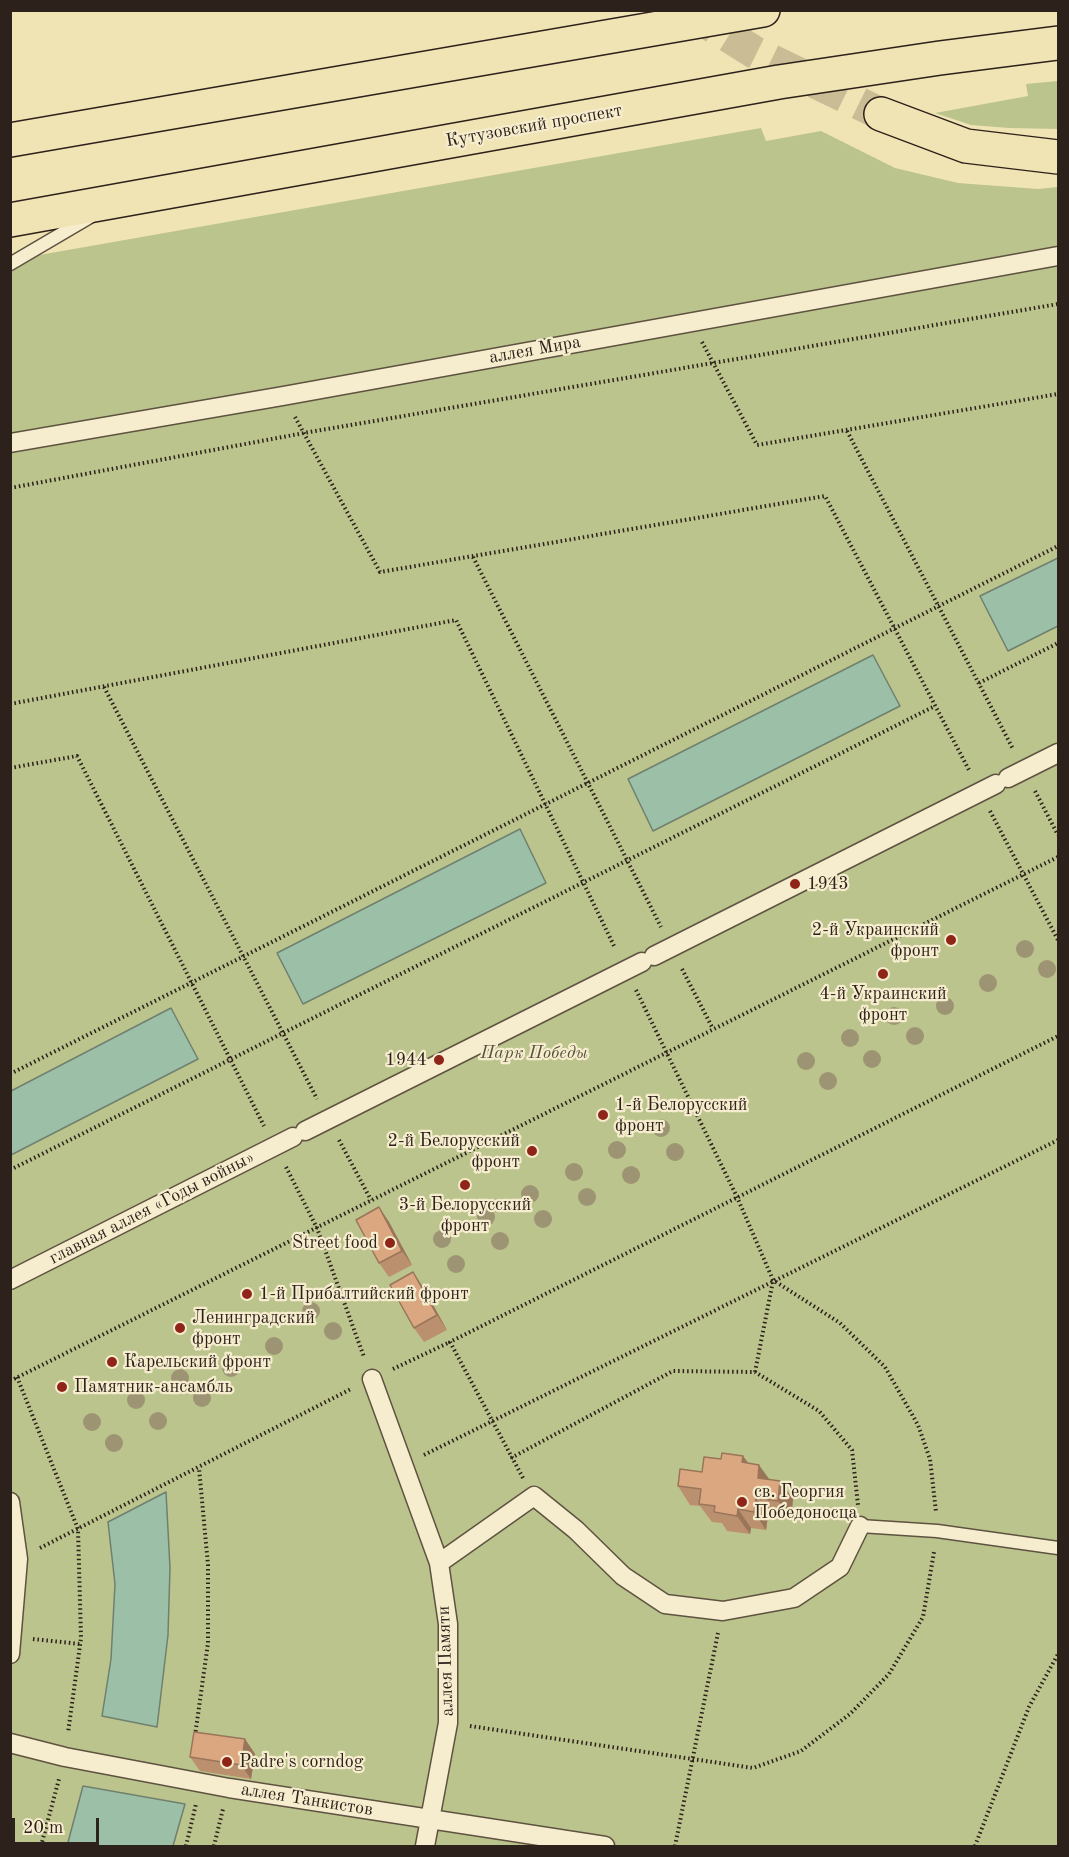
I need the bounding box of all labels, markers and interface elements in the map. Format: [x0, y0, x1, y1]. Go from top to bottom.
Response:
street label: Кутузовский проспект [444, 100, 624, 152]
street label: аллея Мира [487, 331, 583, 369]
place label: 1943 [807, 873, 849, 895]
marker: 1943 [788, 877, 802, 891]
place label: 2-й Украинский фронт [812, 919, 939, 962]
marker: 2-й Украинский фронт [944, 933, 958, 947]
marker: 4-й Украинский фронт [876, 967, 890, 981]
place label: 4-й Украинский фронт [819, 983, 947, 1026]
park label: Парк Победы [480, 1042, 588, 1064]
place label: 1944 [385, 1049, 427, 1071]
marker: 1944 [432, 1053, 446, 1067]
place label: 1-й Белорусский фронт [615, 1094, 748, 1136]
marker: 1-й Белорусский фронт [596, 1108, 610, 1122]
place label: 2-й Белорусский фронт [387, 1130, 520, 1172]
marker: 2-й Белорусский фронт [525, 1144, 539, 1158]
street label: главная аллея «Годы войны» [46, 1147, 258, 1269]
marker: 3-й Белорусский фронт [458, 1178, 472, 1192]
place label: 3-й Белорусский фронт [399, 1194, 531, 1236]
place label: Street food [292, 1232, 378, 1254]
marker: Street food [383, 1236, 397, 1250]
place label: 1-й Прибалтийский фронт [259, 1283, 469, 1305]
marker: 1-й Прибалтийский фронт [240, 1287, 254, 1301]
place label: Ленинградский фронт [192, 1307, 315, 1350]
marker: Ленинградский фронт [173, 1321, 187, 1335]
place label: Карельский фронт [124, 1351, 271, 1373]
marker: Карельский фронт [105, 1355, 119, 1369]
place label: Памятник-ансамбль [74, 1376, 233, 1398]
marker: Памятник-ансамбль [55, 1380, 69, 1394]
place label: св. Георгия Победоносца [754, 1481, 857, 1524]
marker: св. Георгия Победоносца [735, 1495, 749, 1509]
street label: аллея Памяти [433, 1605, 459, 1717]
place label: Padre's corndog [239, 1751, 363, 1773]
marker: Padre's corndog [220, 1755, 234, 1769]
street label: аллея Танкистов [240, 1779, 374, 1821]
scale bar [15, 1806, 102, 1844]
text: 20 m [23, 1819, 63, 1837]

